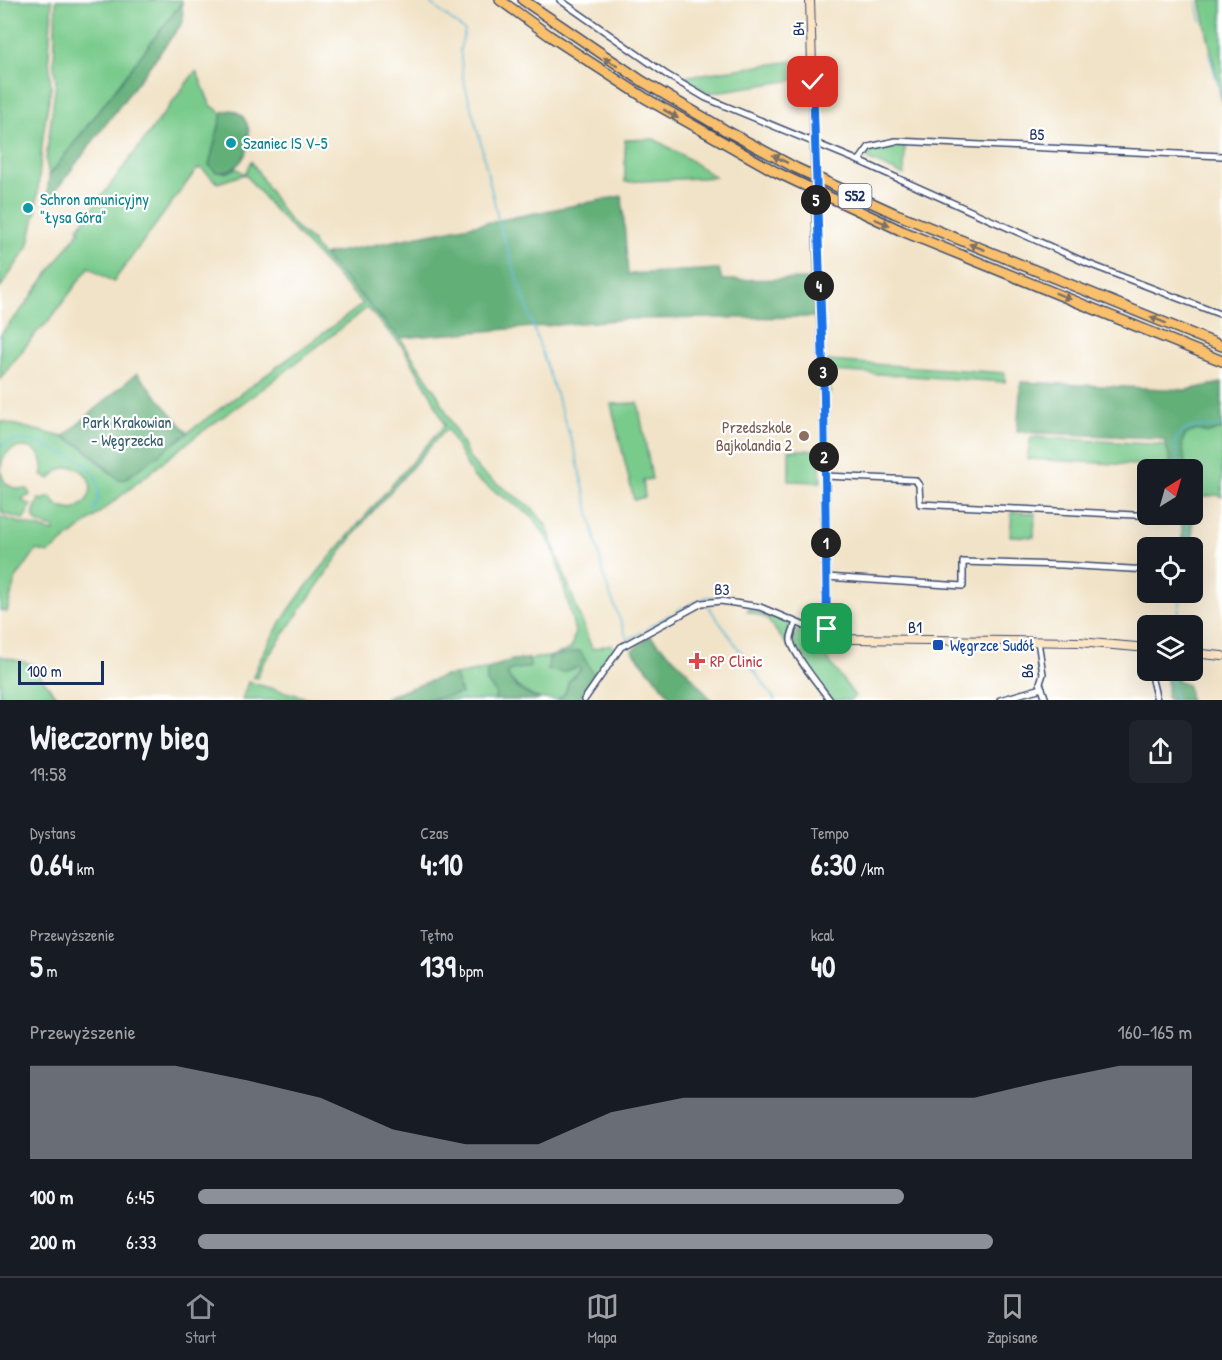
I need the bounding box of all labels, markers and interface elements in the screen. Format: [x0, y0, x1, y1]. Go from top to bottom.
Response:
street label: B4 [787, 22, 809, 36]
one-way arrow [603, 56, 619, 67]
pin [787, 56, 838, 107]
icon: check [796, 65, 829, 98]
one-way arrow [663, 109, 679, 120]
street label: B5 [1029, 123, 1045, 145]
place label: Szaniec IS V-5 [243, 132, 328, 154]
marker: Szaniec IS V-5 [224, 136, 238, 150]
one-way arrow [771, 154, 788, 164]
road number: S52 [838, 184, 872, 208]
pin: 5 [801, 185, 831, 215]
place label: Schron amunicyjny "Łysa Góra" [40, 188, 149, 228]
text: 5 [813, 189, 819, 211]
marker: Schron amunicyjny "Łysa Góra" [21, 201, 35, 215]
one-way arrow [873, 218, 891, 228]
one-way arrow [968, 242, 986, 251]
pin: 4 [804, 271, 834, 301]
text: 4 [816, 275, 822, 297]
one-way arrow [1054, 291, 1072, 301]
one-way arrow [1149, 315, 1167, 324]
pin: 3 [808, 357, 838, 387]
text: 3 [819, 361, 827, 383]
park label: Park Krakowian - Węgrzecka [83, 411, 171, 451]
place label: Przedszkole Bajkolandia 2 [716, 416, 793, 456]
marker: Przedszkole Bajkolandia 2 [797, 429, 811, 443]
pin: 2 [809, 442, 839, 472]
text: 2 [820, 446, 828, 468]
north arrow [1137, 459, 1203, 525]
map controls [1137, 459, 1203, 681]
pin: 1 [811, 528, 841, 558]
text: 1 [823, 532, 829, 554]
button: locate [1137, 537, 1203, 603]
street label: B3 [714, 578, 730, 600]
pin [801, 603, 852, 654]
icon: arrive [810, 612, 843, 645]
button: layers [1137, 615, 1203, 681]
street label: B1 [908, 616, 922, 638]
place label: Węgrzce Sudół [950, 634, 1035, 656]
marker: Węgrzce Sudół [931, 638, 945, 652]
place label: RP Clinic [710, 650, 763, 672]
marker: RP Clinic [688, 652, 706, 670]
scale bar [18, 658, 104, 686]
text: 100 m [27, 660, 62, 682]
street label: B6 [1016, 664, 1038, 678]
text: Wieczorny bieg [30, 715, 209, 759]
button: share [1129, 720, 1192, 783]
text: 19:58 [30, 760, 66, 787]
text: Dystans [30, 822, 76, 844]
text: Czas [420, 822, 448, 844]
text: Tempo [811, 822, 849, 844]
text: 0.64 [30, 844, 73, 884]
text: 4:10 [420, 844, 463, 884]
text: 6:30 [811, 844, 856, 884]
text: km [73, 858, 94, 880]
text: /km [856, 858, 884, 880]
text: Przewyższenie [30, 924, 115, 946]
text: Tętno [420, 924, 453, 946]
text: kcal [811, 924, 834, 946]
text: 5 [30, 946, 43, 986]
text: 139 [420, 946, 456, 986]
text: 40 [811, 946, 835, 986]
text: m [43, 960, 57, 982]
text: bpm [456, 960, 484, 982]
text: Przewyższenie [30, 1018, 136, 1045]
text: 160–165 m [1118, 1018, 1192, 1045]
text: 100 m [30, 1183, 73, 1210]
text: 6:45 [126, 1183, 155, 1210]
text: 200 m [30, 1228, 75, 1255]
text: 6:33 [126, 1228, 157, 1255]
tab: Start [184, 1290, 217, 1348]
tab: Mapa [586, 1290, 619, 1348]
tab: Zapisane [987, 1290, 1038, 1348]

